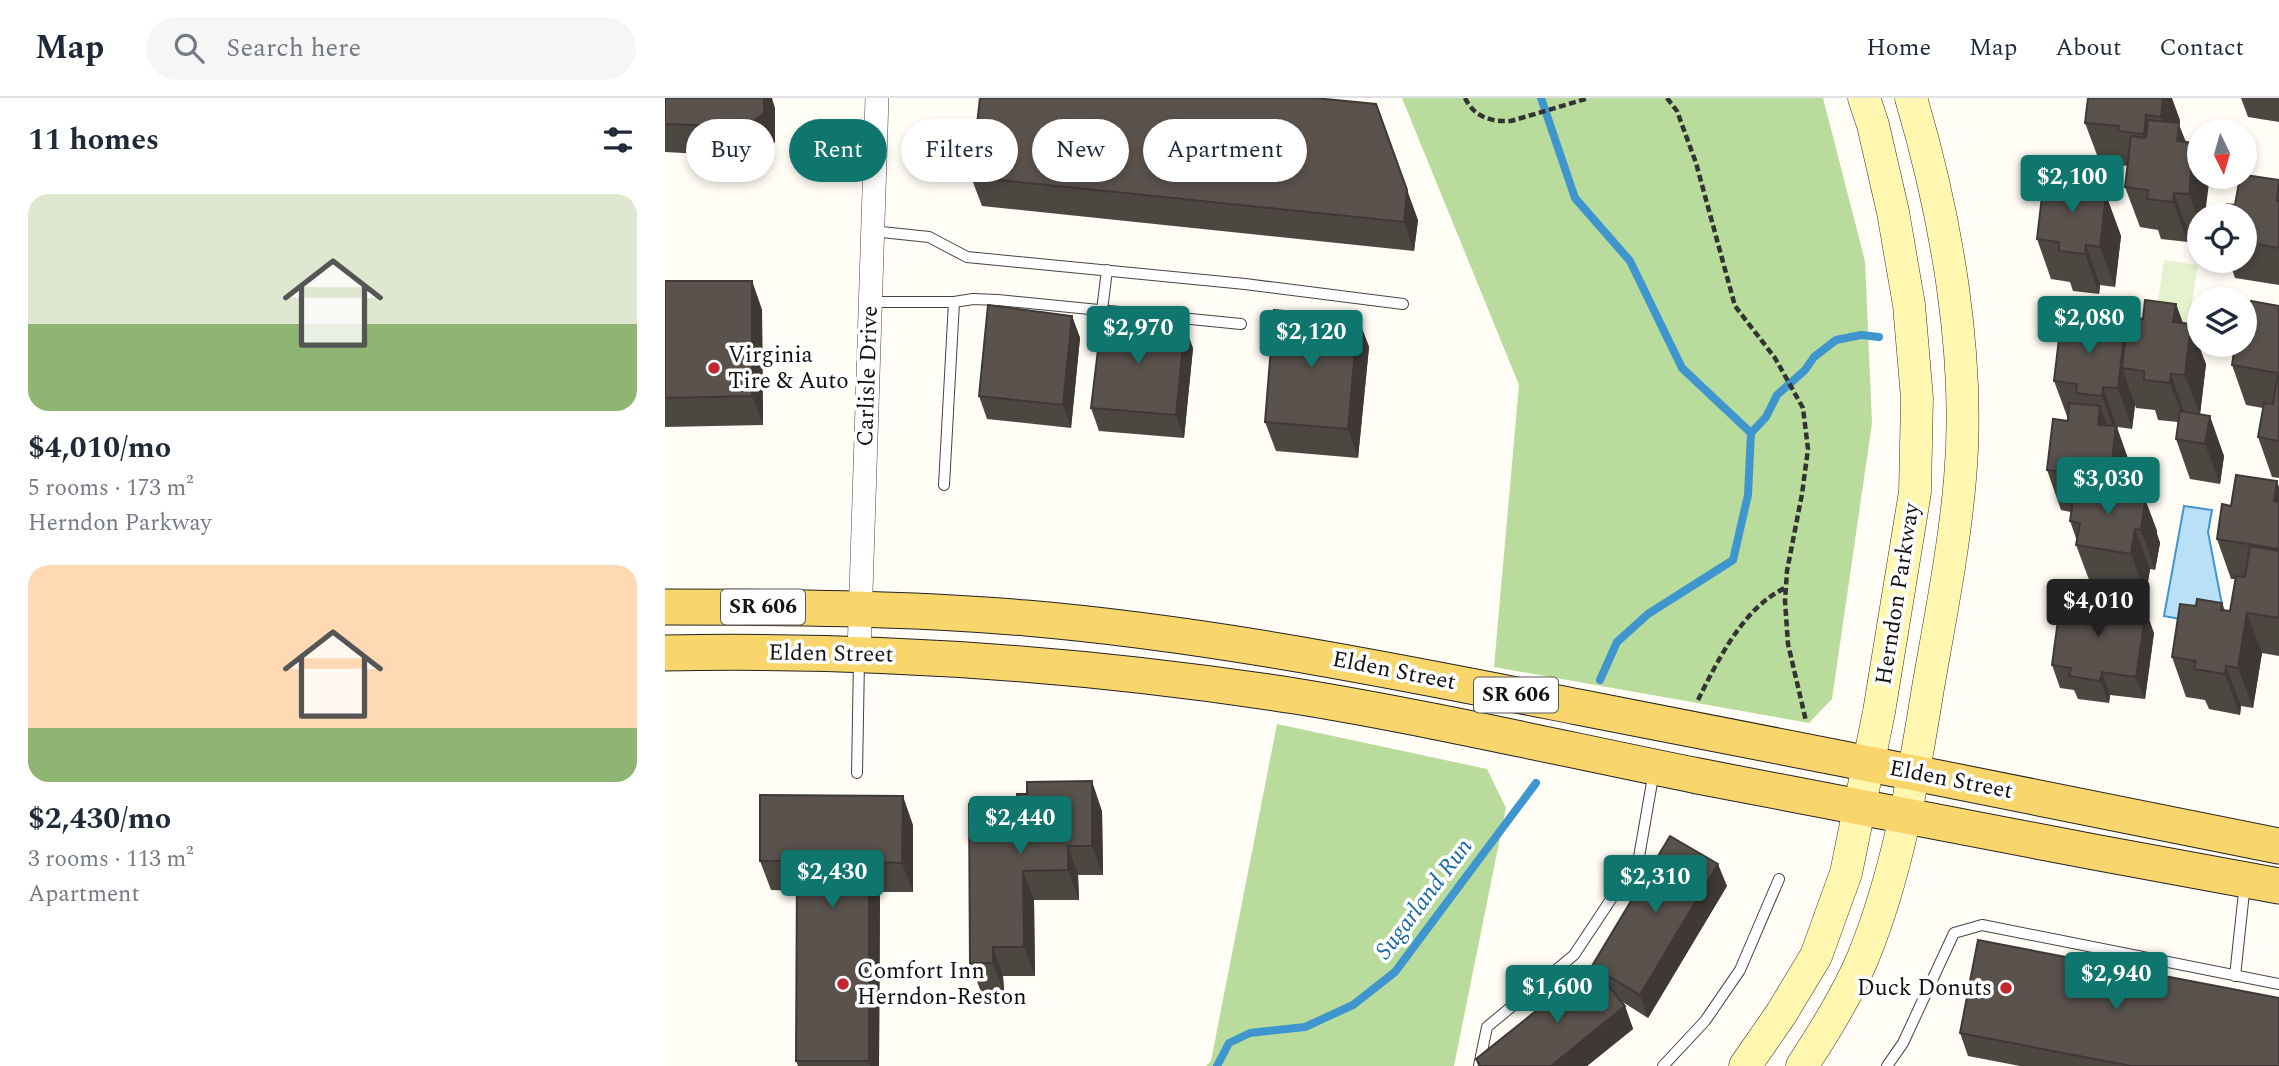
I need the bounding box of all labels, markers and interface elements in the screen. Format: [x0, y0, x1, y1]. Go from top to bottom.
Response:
search box [146, 17, 636, 80]
text: Map [35, 23, 104, 73]
text: Search here [226, 28, 361, 68]
icon: search [170, 29, 208, 67]
text: Home [1866, 30, 1931, 66]
text: Map [1969, 30, 2017, 66]
text: About [2055, 30, 2121, 66]
text: Contact [2159, 30, 2244, 66]
text: 11 homes [28, 117, 159, 163]
chip: Buy [686, 119, 775, 182]
chip: Rent [789, 119, 887, 182]
chip: Filters [901, 119, 1018, 182]
chip: New [1032, 119, 1129, 182]
chip: Apartment [1143, 119, 1307, 182]
north arrow [2187, 119, 2257, 189]
map controls [2187, 119, 2257, 357]
icon: filters [599, 121, 637, 159]
pin: $2,100 [2015, 156, 2129, 215]
text: $2,100 [2037, 160, 2107, 195]
button: locate [2187, 203, 2257, 273]
icon: home [270, 240, 396, 366]
button: layers [2187, 287, 2257, 357]
pin: $2,080 [2032, 296, 2146, 356]
text: $2,080 [2054, 301, 2124, 336]
street label: Carlisle Drive [848, 305, 888, 447]
pin: $2,970 [1081, 306, 1195, 366]
pin: $2,120 [1254, 310, 1368, 370]
text: $2,970 [1103, 311, 1173, 346]
text: $2,120 [1276, 315, 1346, 350]
place label: Virginia Tire & Auto [728, 338, 849, 399]
marker: Virginia Tire & Auto [706, 360, 722, 376]
text: $4,010/mo [28, 425, 171, 471]
pin: $3,030 [2051, 458, 2165, 517]
text: $3,030 [2073, 462, 2143, 497]
text: 5 rooms · 173 m² [28, 471, 194, 506]
street label: Herndon Parkway [1866, 500, 1930, 687]
text: Herndon Parkway [28, 506, 212, 541]
pin: $4,010 [2041, 580, 2155, 639]
text: $4,010 [2063, 584, 2133, 619]
road number: SR 606 [721, 589, 805, 624]
icon: home [270, 611, 396, 737]
street label: Elden Street [768, 635, 894, 673]
street label: Elden Street [1329, 642, 1459, 700]
road number: SR 606 [1474, 678, 1558, 712]
street label: Elden Street [1886, 751, 2016, 809]
text: $2,430/mo [28, 796, 171, 842]
pin: $2,440 [963, 796, 1077, 856]
text: $2,440 [985, 801, 1055, 836]
water label: Sugarland Run [1366, 831, 1482, 967]
text: 3 rooms · 113 m² [28, 842, 194, 877]
pin: $2,430 [775, 850, 889, 910]
text: $2,430 [797, 855, 867, 890]
pin: $2,310 [1598, 856, 1712, 915]
text: $2,310 [1620, 860, 1690, 895]
text: Apartment [28, 877, 140, 912]
pin: $2,940 [2059, 953, 2173, 1012]
place label: Comfort Inn Herndon-Reston [857, 954, 1027, 1015]
text: $2,940 [2081, 957, 2151, 992]
pin: $1,600 [1500, 965, 1614, 1025]
text: $1,600 [1522, 970, 1592, 1005]
place label: Duck Donuts [1857, 971, 1992, 1006]
marker: Comfort Inn Herndon-Reston [835, 976, 851, 992]
marker: Duck Donuts [1998, 980, 2014, 996]

